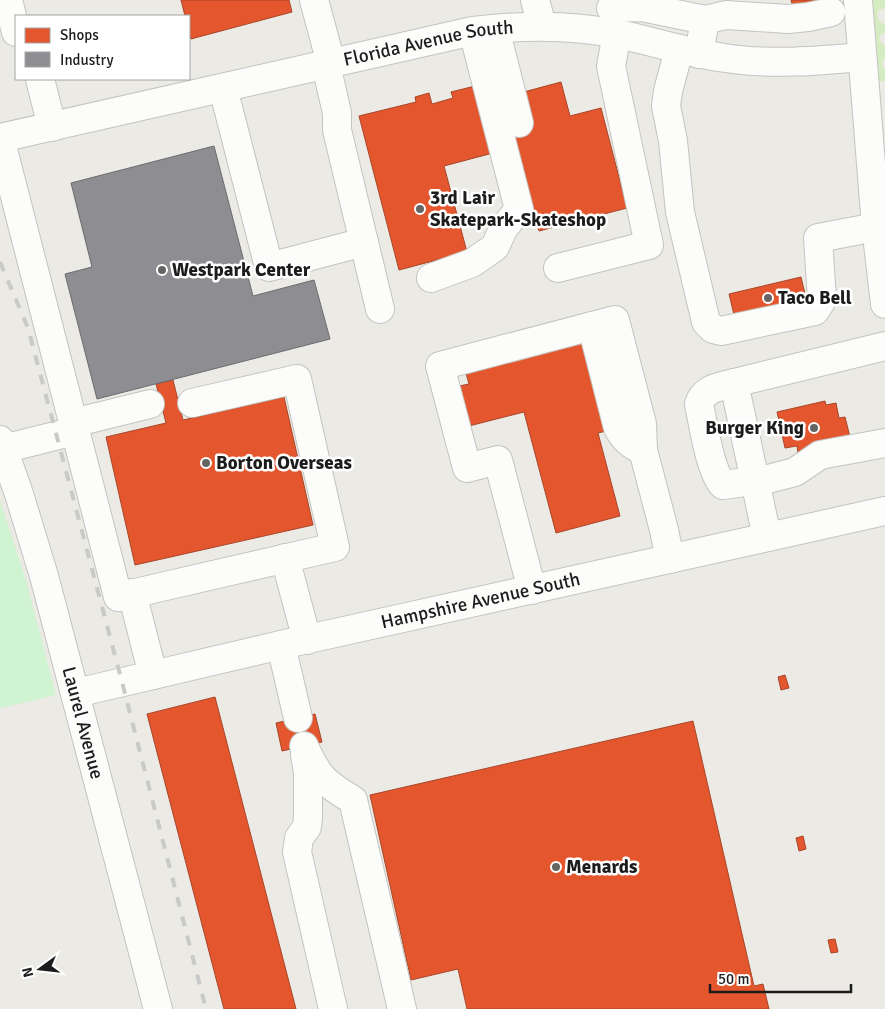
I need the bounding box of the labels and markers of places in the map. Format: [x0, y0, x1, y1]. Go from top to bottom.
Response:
place label: 3rd Lair Skatepark-Skateshop [430, 186, 606, 232]
marker: 3rd Lair Skatepark-Skateshop [414, 203, 426, 215]
place label: Westpark Center [172, 258, 311, 282]
marker: Westpark Center [156, 264, 168, 276]
place label: Taco Bell [778, 286, 852, 310]
marker: Taco Bell [762, 292, 774, 304]
place label: Burger King [705, 416, 804, 440]
marker: Burger King [808, 422, 820, 434]
place label: Borton Overseas [216, 451, 352, 475]
marker: Borton Overseas [200, 457, 212, 469]
place label: Menards [566, 855, 637, 879]
marker: Menards [550, 861, 562, 873]

